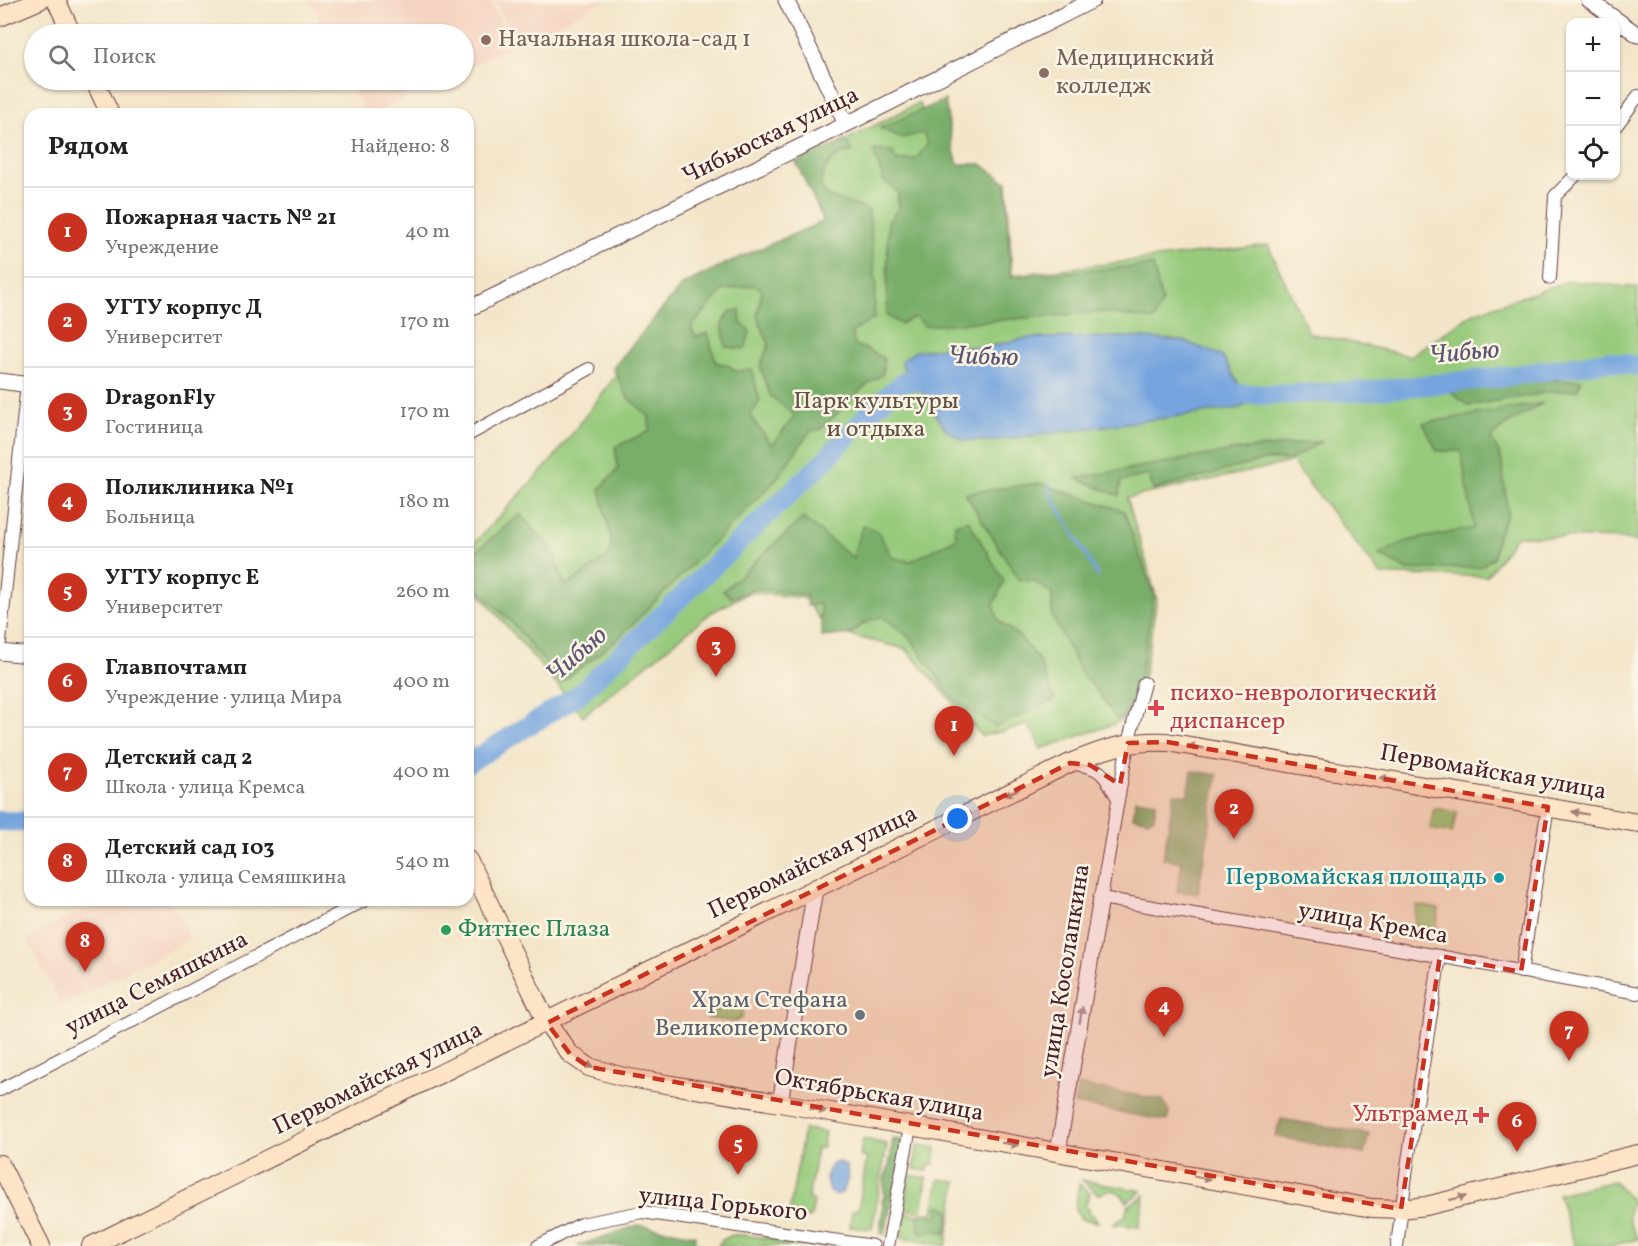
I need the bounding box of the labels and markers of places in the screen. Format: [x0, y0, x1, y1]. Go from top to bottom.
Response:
place label: Начальная школа-сад 1 [498, 23, 751, 57]
marker: Начальная школа-сад 1 [479, 33, 493, 47]
place label: Медицинский колледж [1056, 42, 1214, 104]
marker: Медицинский колледж [1037, 66, 1051, 80]
pin: 3 [696, 628, 736, 677]
place label: психо-неврологический диспансер [1170, 677, 1437, 739]
marker: психо-неврологический диспансер [1147, 699, 1165, 717]
pin: 1 [934, 706, 974, 756]
pin: 2 [1214, 790, 1254, 839]
place label: Первомайская площадь [1225, 861, 1487, 895]
marker: Первомайская площадь [1492, 871, 1506, 885]
place label: Фитнес Плаза [458, 913, 611, 947]
pin: 8 [66, 922, 104, 972]
marker: Фитнес Плаза [439, 923, 453, 937]
place label: Храм Стефана Великопермского [655, 984, 848, 1046]
pin: 4 [1144, 988, 1184, 1037]
marker: Храм Стефана Великопермского [853, 1008, 867, 1022]
pin: 7 [1550, 1012, 1588, 1061]
place label: Ультрамед [1353, 1098, 1468, 1132]
pin: 6 [1498, 1102, 1537, 1152]
marker: Ультрамед [1472, 1106, 1490, 1124]
pin: 5 [718, 1126, 758, 1175]

